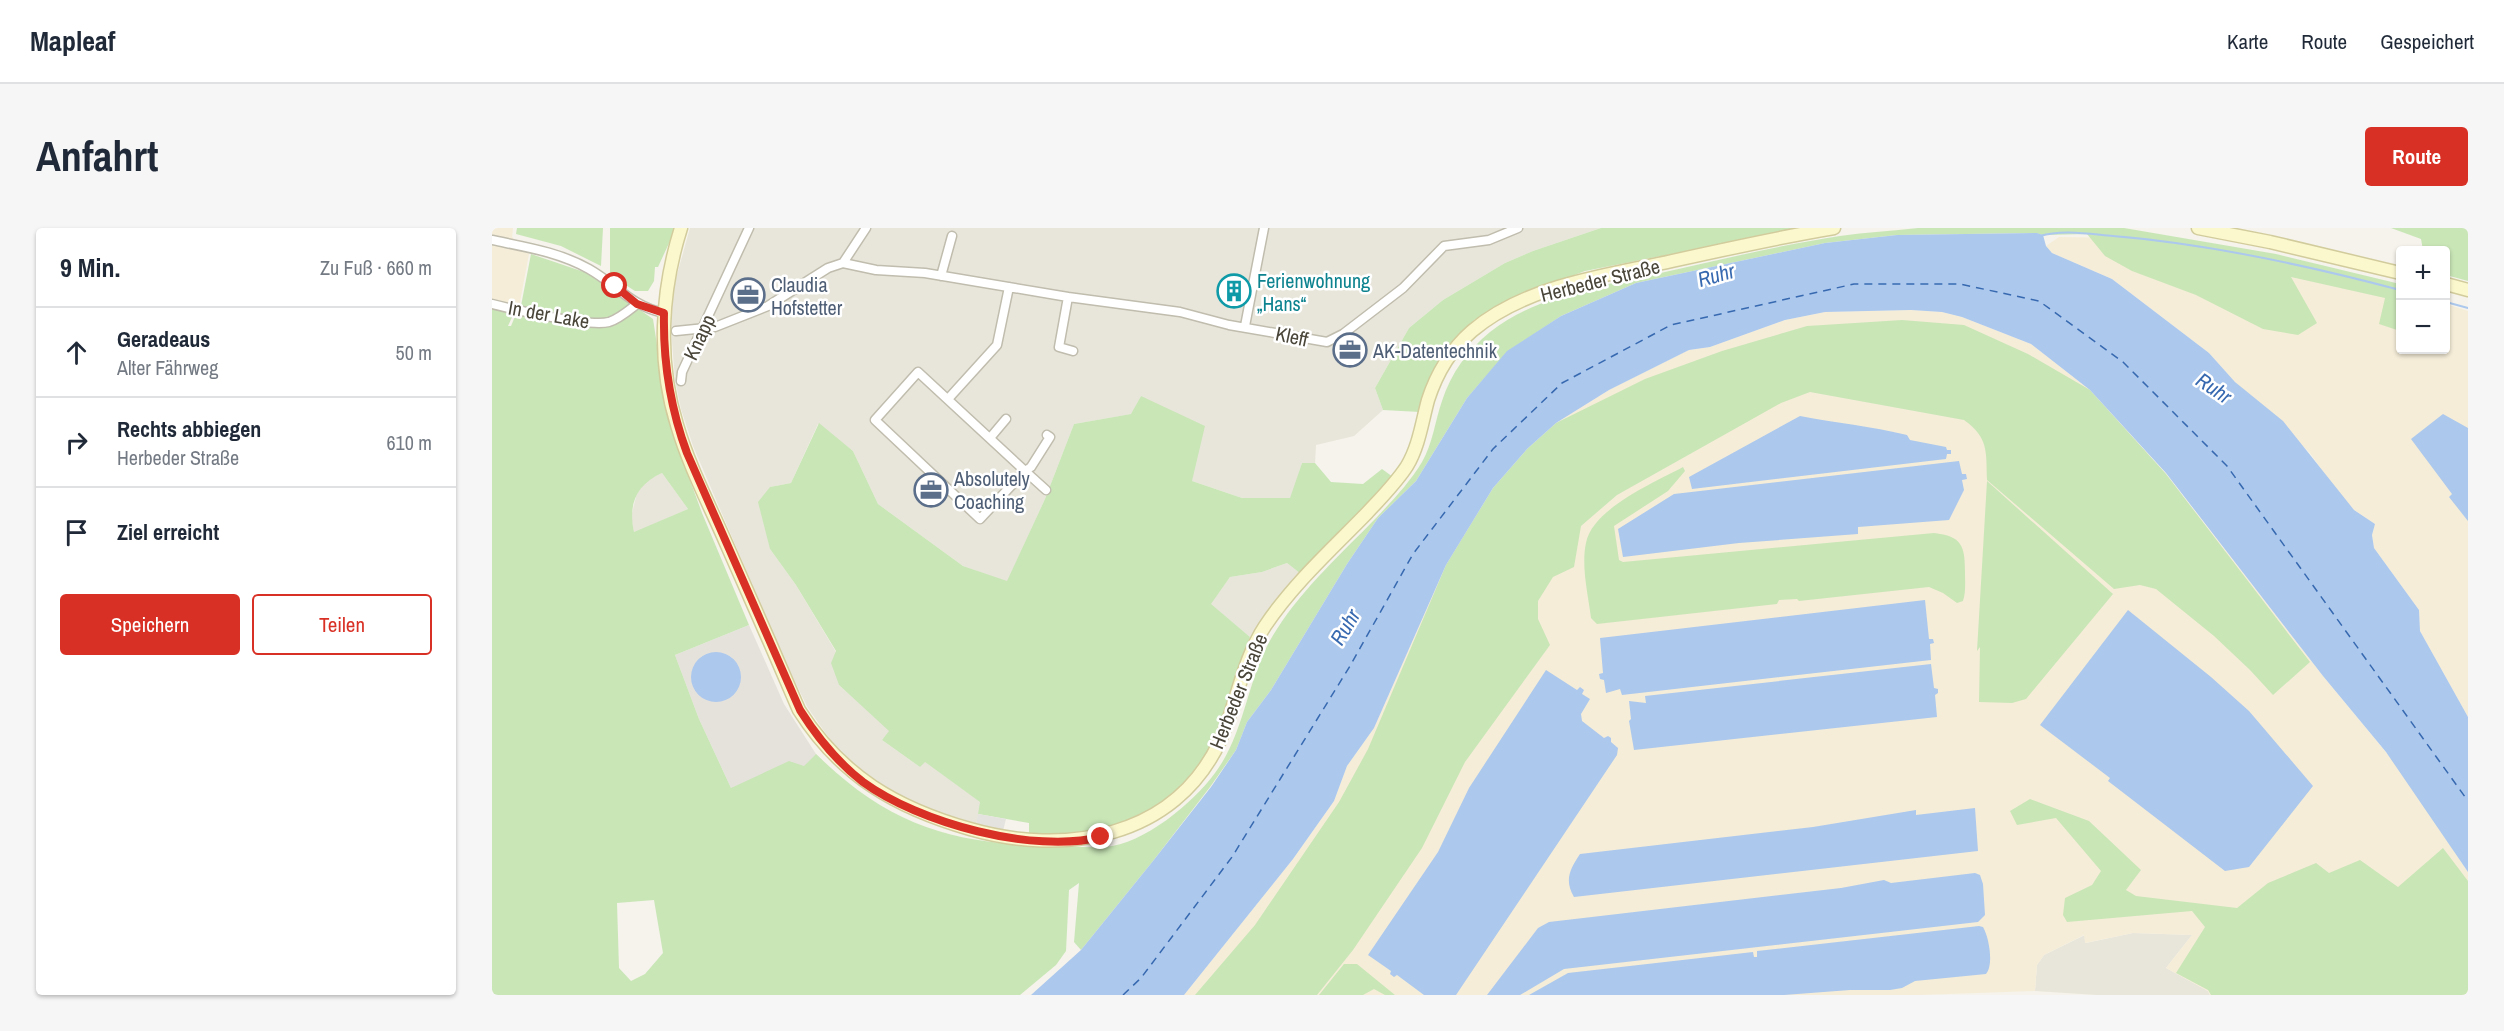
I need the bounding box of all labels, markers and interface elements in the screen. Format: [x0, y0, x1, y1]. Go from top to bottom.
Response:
text: Mapleaf [30, 22, 115, 60]
text: Karte [2227, 27, 2268, 56]
text: Route [2301, 27, 2347, 56]
text: Gespeichert [2380, 27, 2474, 56]
button: Route [2365, 127, 2468, 186]
text: Anfahrt [36, 128, 158, 184]
map controls [2396, 246, 2450, 354]
button: + [2396, 246, 2450, 300]
text: 9 Min. [60, 250, 120, 285]
street label: Herbeder Straße [1537, 252, 1663, 308]
text: Zu Fuß · 660 m [320, 254, 432, 281]
water label: Ruhr [1694, 256, 1739, 294]
place label: Ferienwohnung „Hans“ [1257, 267, 1370, 317]
place label: Claudia Hofstetter [771, 271, 843, 321]
route start [601, 272, 627, 298]
building icon: Ferienwohnung „Hans“ [1216, 273, 1252, 309]
office icon: Claudia Hofstetter [730, 277, 766, 313]
street label: In der Lake [506, 294, 592, 334]
button: − [2396, 300, 2450, 354]
street label: Knapp [677, 310, 721, 364]
street label: Kleff [1273, 319, 1311, 353]
text: Geradeaus [117, 324, 210, 354]
office icon: AK-Datentechnik [1332, 332, 1368, 368]
icon: ahead [60, 336, 93, 369]
place label: AK-Datentechnik [1372, 337, 1498, 364]
text: 50 m [396, 339, 432, 366]
text: Alter Fährweg [117, 354, 218, 381]
water label: Ruhr [2190, 366, 2239, 411]
text: Rechts abbiegen [117, 414, 261, 444]
icon: right [60, 426, 93, 459]
text: 610 m [386, 429, 432, 456]
text: Herbeder Straße [117, 444, 239, 471]
place label: Absolutely Coaching [953, 465, 1030, 515]
office icon: Absolutely Coaching [913, 472, 949, 508]
icon: arrive [60, 516, 93, 549]
text: Ziel erreicht [117, 517, 219, 547]
button: Speichern [60, 594, 240, 655]
button: Teilen [252, 594, 432, 655]
water label: Ruhr [1323, 602, 1368, 650]
street label: Herbeder Straße [1203, 629, 1273, 753]
route end [1087, 823, 1113, 849]

